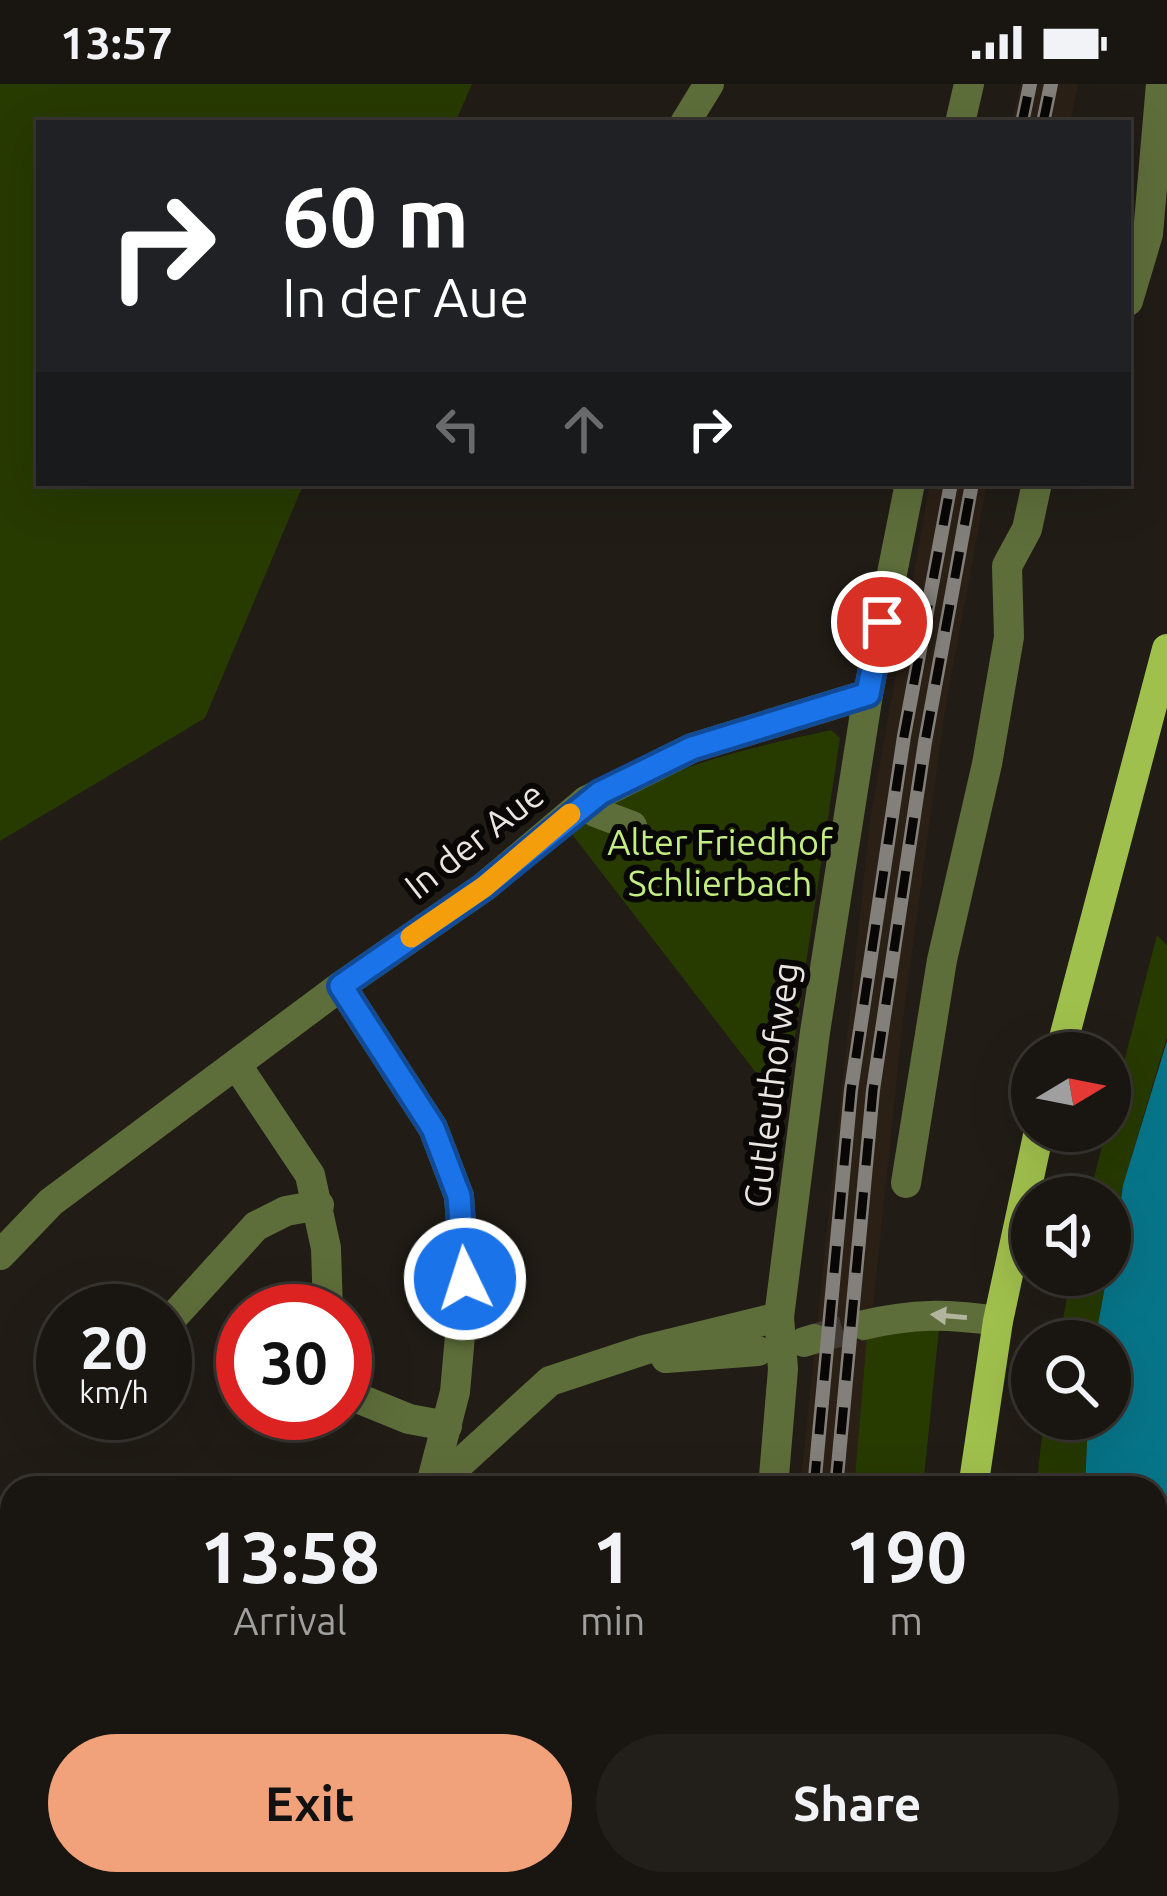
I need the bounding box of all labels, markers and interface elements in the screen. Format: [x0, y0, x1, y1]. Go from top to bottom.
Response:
text: 13:57 [60, 17, 173, 68]
icon: right [84, 168, 240, 324]
text: 60 m [282, 169, 469, 263]
text: In der Aue [282, 267, 529, 327]
icon: left [425, 396, 491, 462]
icon: ahead [551, 396, 617, 462]
icon: right [677, 396, 743, 462]
pin [831, 571, 933, 673]
icon: arrive [849, 589, 915, 655]
street label: In der Aue [396, 773, 551, 906]
park label: Alter Friedhof Schlierbach [607, 821, 833, 903]
street label: Gutleuthofweg [735, 960, 806, 1210]
north arrow [1011, 1032, 1131, 1152]
map controls [1011, 1032, 1131, 1440]
button: sound [1011, 1176, 1131, 1296]
position arrow [402, 1216, 528, 1342]
speed limit sign: 30 [216, 1284, 372, 1440]
one-way arrow [930, 1306, 967, 1325]
text: 20 [80, 1313, 148, 1380]
button: search [1011, 1320, 1131, 1440]
text: km/h [79, 1375, 149, 1409]
text: 13:58 [200, 1516, 380, 1597]
text: 1 [592, 1516, 633, 1597]
text: 190 [845, 1516, 967, 1597]
text: Arrival [233, 1599, 347, 1642]
text: min [580, 1599, 645, 1642]
text: m [889, 1599, 923, 1642]
button: Exit [48, 1734, 572, 1872]
button: Share [596, 1734, 1119, 1872]

